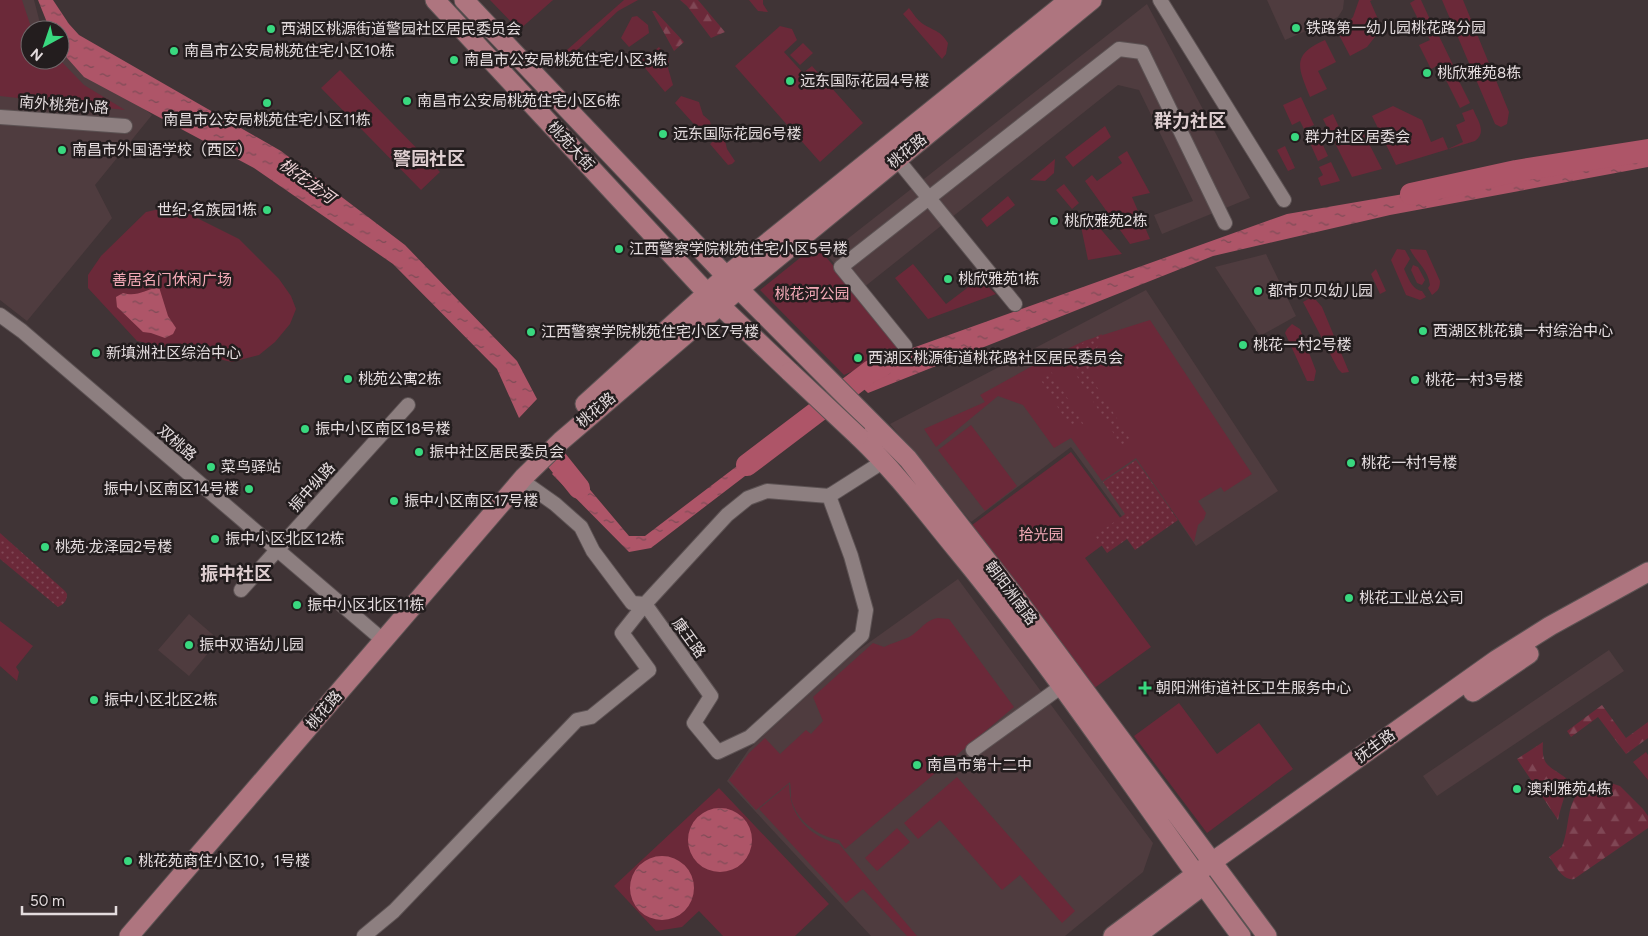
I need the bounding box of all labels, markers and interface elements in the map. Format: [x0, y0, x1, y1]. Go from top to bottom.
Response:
place label: 铁路第一幼儿园桃花路分园 [1306, 19, 1486, 37]
north arrow [20, 20, 70, 70]
place label: 西湖区桃源街道警园社区居民委员会 [281, 20, 521, 38]
marker: 铁路第一幼儿园桃花路分园 [1290, 22, 1302, 34]
marker: 西湖区桃源街道警园社区居民委员会 [265, 23, 277, 35]
place label: 南昌市公安局桃苑住宅小区10栋 [184, 42, 395, 60]
text: N [27, 45, 47, 65]
marker: 南昌市公安局桃苑住宅小区10栋 [168, 45, 180, 57]
place label: 南昌市公安局桃苑住宅小区3栋 [464, 51, 667, 69]
marker: 南昌市公安局桃苑住宅小区3栋 [448, 54, 460, 66]
place label: 桃欣雅苑8栋 [1437, 64, 1521, 82]
marker: 桃欣雅苑8栋 [1421, 67, 1433, 79]
place label: 远东国际花园4号楼 [800, 72, 929, 90]
marker: 远东国际花园4号楼 [784, 75, 796, 87]
place label: 南昌市公安局桃苑住宅小区6栋 [417, 92, 621, 110]
street label: 南外桃苑小路 [18, 93, 110, 117]
marker: 南昌市公安局桃苑住宅小区6栋 [401, 95, 413, 107]
marker: 南昌市公安局桃苑住宅小区11栋 [261, 97, 273, 109]
district label: 群力社区 [1154, 110, 1226, 132]
place label: 南昌市公安局桃苑住宅小区11栋 [163, 111, 371, 129]
street label: 桃苑大街 [544, 118, 598, 174]
place label: 远东国际花园6号楼 [673, 125, 802, 143]
marker: 远东国际花园6号楼 [657, 128, 669, 140]
place label: 群力社区居委会 [1305, 128, 1410, 146]
street label: 桃花路 [884, 130, 930, 172]
marker: 群力社区居委会 [1289, 131, 1301, 143]
place label: 南昌市外国语学校（西区） [72, 141, 252, 159]
marker: 南昌市外国语学校（西区） [56, 144, 68, 156]
district label: 警园社区 [393, 148, 465, 170]
water label: 桃花龙河 [276, 155, 341, 209]
place label: 世纪·名族园1栋 [157, 201, 257, 219]
marker: 世纪·名族园1栋 [261, 204, 273, 216]
place label: 桃欣雅苑2栋 [1064, 212, 1147, 230]
marker: 桃欣雅苑2栋 [1048, 215, 1060, 227]
place label: 江西警察学院桃苑住宅小区5号楼 [629, 240, 848, 258]
marker: 江西警察学院桃苑住宅小区5号楼 [613, 243, 625, 255]
place label: 桃欣雅苑1栋 [958, 270, 1039, 288]
park label: 善居名门休闲广场 [112, 271, 232, 289]
marker: 桃欣雅苑1栋 [942, 273, 954, 285]
place label: 都市贝贝幼儿园 [1268, 282, 1373, 300]
park label: 桃花河公园 [774, 285, 850, 303]
marker: 都市贝贝幼儿园 [1252, 285, 1264, 297]
place label: 西湖区桃花镇一村综治中心 [1433, 322, 1613, 340]
place label: 江西警察学院桃苑住宅小区7号楼 [541, 323, 759, 341]
marker: 西湖区桃花镇一村综治中心 [1417, 325, 1429, 337]
marker: 江西警察学院桃苑住宅小区7号楼 [525, 326, 537, 338]
place label: 桃花一村2号楼 [1253, 336, 1351, 354]
marker: 桃花一村2号楼 [1237, 339, 1249, 351]
place label: 新填洲社区综治中心 [106, 344, 241, 362]
marker: 新填洲社区综治中心 [90, 347, 102, 359]
place label: 西湖区桃源街道桃花路社区居民委员会 [868, 349, 1123, 367]
marker: 西湖区桃源街道桃花路社区居民委员会 [852, 352, 864, 364]
place label: 桃苑公寓2栋 [358, 370, 441, 388]
place label: 桃花一村3号楼 [1425, 371, 1523, 389]
marker: 桃苑公寓2栋 [342, 373, 354, 385]
marker: 桃花一村3号楼 [1409, 374, 1421, 386]
street label: 桃花路 [573, 389, 619, 431]
place label: 振中小区南区18号楼 [315, 420, 450, 438]
street label: 双桃路 [154, 421, 200, 465]
marker: 振中小区南区18号楼 [299, 423, 311, 435]
place label: 振中社区居民委员会 [429, 443, 564, 461]
marker: 振中社区居民委员会 [413, 446, 425, 458]
place label: 桃花一村1号楼 [1361, 454, 1457, 472]
marker: 桃花一村1号楼 [1345, 457, 1357, 469]
place label: 菜鸟驿站 [221, 458, 281, 476]
street label: 振中纵路 [285, 459, 339, 515]
marker: 菜鸟驿站 [205, 461, 217, 473]
place label: 振中小区南区14号楼 [103, 480, 239, 498]
marker: 振中小区南区14号楼 [243, 483, 255, 495]
place label: 振中小区南区17号楼 [404, 492, 538, 510]
marker: 振中小区南区17号楼 [388, 495, 400, 507]
park label: 拾光园 [1018, 526, 1064, 544]
place label: 振中小区北区12栋 [225, 530, 345, 548]
marker: 振中小区北区12栋 [209, 533, 221, 545]
place label: 桃苑·龙泽园2号楼 [55, 538, 172, 556]
marker: 桃苑·龙泽园2号楼 [39, 541, 51, 553]
street label: 朝阳洲南路 [981, 558, 1041, 628]
district label: 振中社区 [200, 563, 272, 585]
place label: 桃花工业总公司 [1359, 589, 1464, 607]
marker: 桃花工业总公司 [1343, 592, 1355, 604]
place label: 振中小区北区11栋 [307, 596, 424, 614]
marker: 振中小区北区11栋 [291, 599, 303, 611]
street label: 康王路 [668, 615, 710, 661]
place label: 振中双语幼儿园 [199, 636, 304, 654]
marker: 振中双语幼儿园 [183, 639, 195, 651]
place label: 朝阳洲街道社区卫生服务中心 [1156, 679, 1351, 697]
marker: 朝阳洲街道社区卫生服务中心 [1138, 681, 1152, 695]
street label: 桃花路 [302, 687, 346, 733]
place label: 振中小区北区2栋 [104, 691, 217, 709]
marker: 振中小区北区2栋 [88, 694, 100, 706]
street label: 抚生路 [1352, 725, 1398, 767]
place label: 南昌市第十二中 [927, 756, 1032, 774]
marker: 南昌市第十二中 [911, 759, 923, 771]
place label: 澳利雅苑4栋 [1527, 780, 1611, 798]
marker: 澳利雅苑4栋 [1511, 783, 1523, 795]
place label: 桃花苑商住小区10，1号楼 [138, 852, 310, 870]
marker: 桃花苑商住小区10，1号楼 [122, 855, 134, 867]
scale bar [22, 884, 116, 916]
text: 50 m [30, 892, 65, 910]

